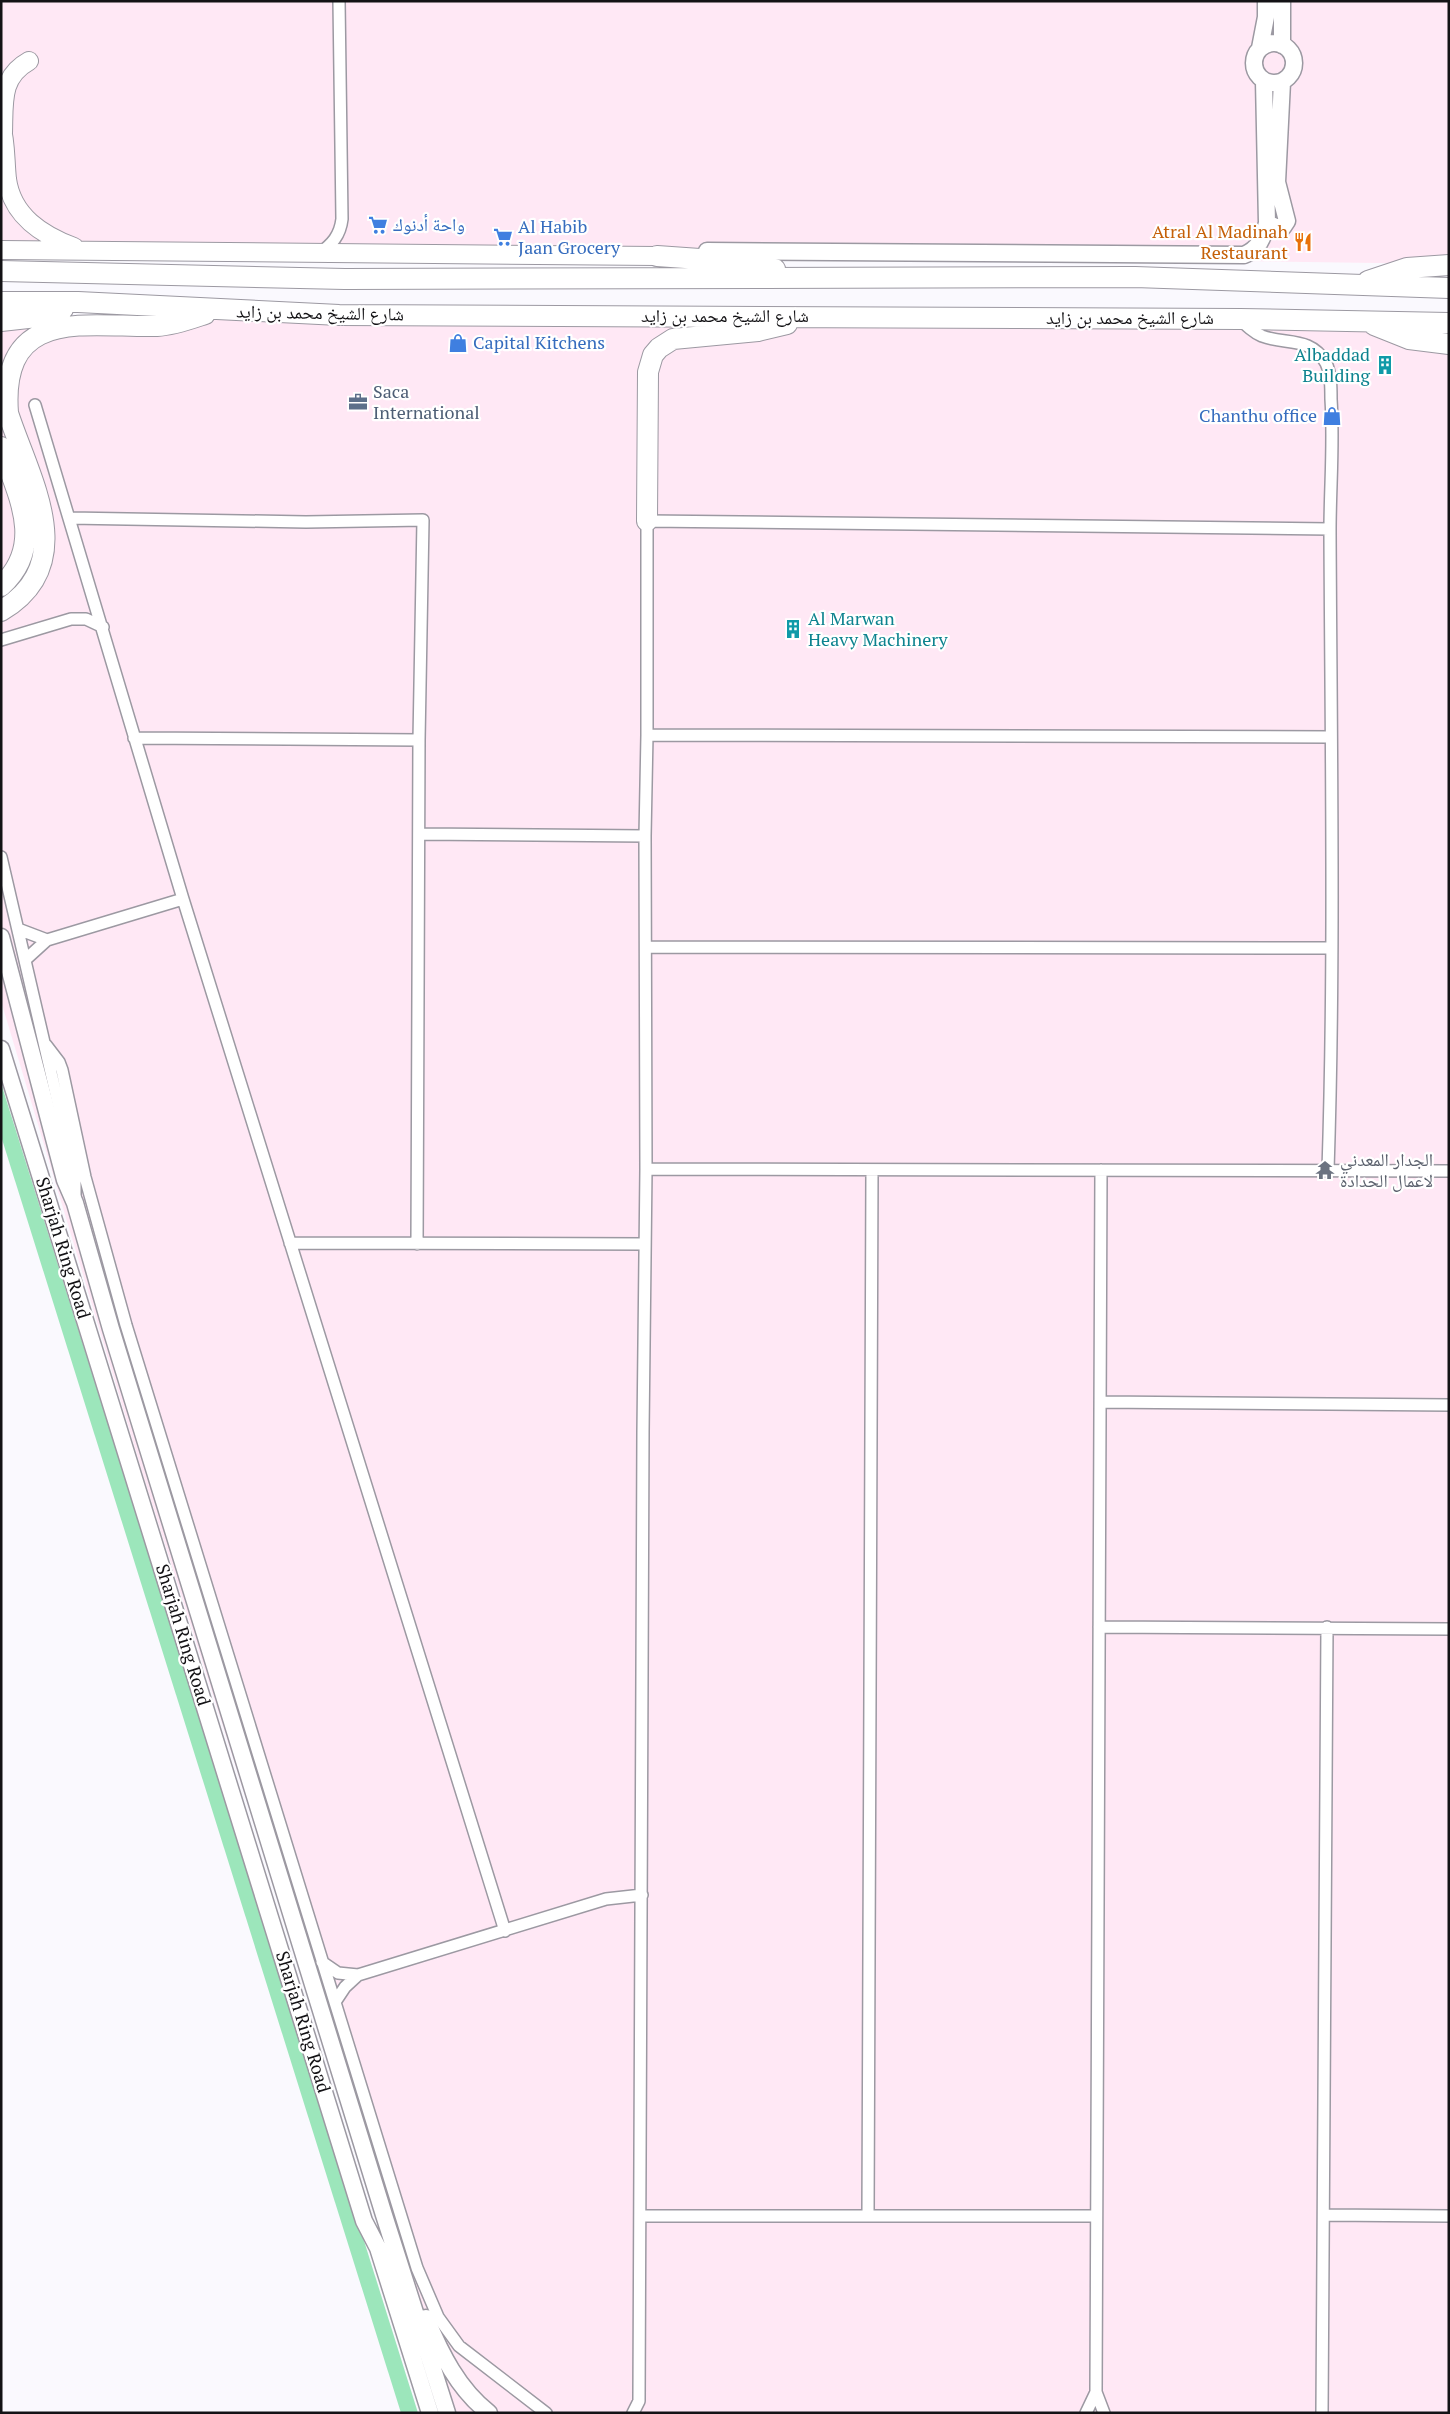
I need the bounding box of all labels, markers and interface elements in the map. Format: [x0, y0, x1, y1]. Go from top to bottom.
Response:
place label: واحة أدنوك [393, 212, 465, 236]
supermarket icon: واحة أدنوك [367, 214, 389, 236]
place label: Al Habib Jaan Grocery [518, 214, 621, 259]
place label: Atral Al Madinah Restaurant [1152, 219, 1288, 264]
supermarket icon: Al Habib Jaan Grocery [492, 226, 514, 248]
restaurant icon: Atral Al Madinah Restaurant [1292, 231, 1314, 253]
street label: شارع الشيخ محمد بن زايد [236, 299, 404, 326]
street label: شارع الشيخ محمد بن زايد [641, 303, 809, 328]
street label: شارع الشيخ محمد بن زايد [1046, 305, 1214, 330]
place label: Capital Kitchens [473, 330, 605, 354]
shop icon: Capital Kitchens [447, 332, 469, 354]
place label: Albaddad Building [1294, 342, 1371, 387]
building icon: Albaddad Building [1374, 354, 1396, 376]
place label: Saca International [373, 379, 480, 424]
office icon: Saca International [347, 391, 369, 413]
place label: Chanthu office [1199, 403, 1317, 427]
shop icon: Chanthu office [1321, 405, 1343, 427]
place label: Al Marwan Heavy Machinery [808, 606, 948, 651]
building icon: Al Marwan Heavy Machinery [782, 618, 804, 640]
place label: الجدار المعدني لاعمال الحدادة [1340, 1147, 1433, 1192]
temple icon: الجدار المعدني لاعمال الحدادة [1314, 1159, 1336, 1181]
street label: Sharjah Ring Road [31, 1174, 97, 1322]
street label: Sharjah Ring Road [151, 1561, 217, 1709]
street label: Sharjah Ring Road [271, 1948, 337, 2096]

